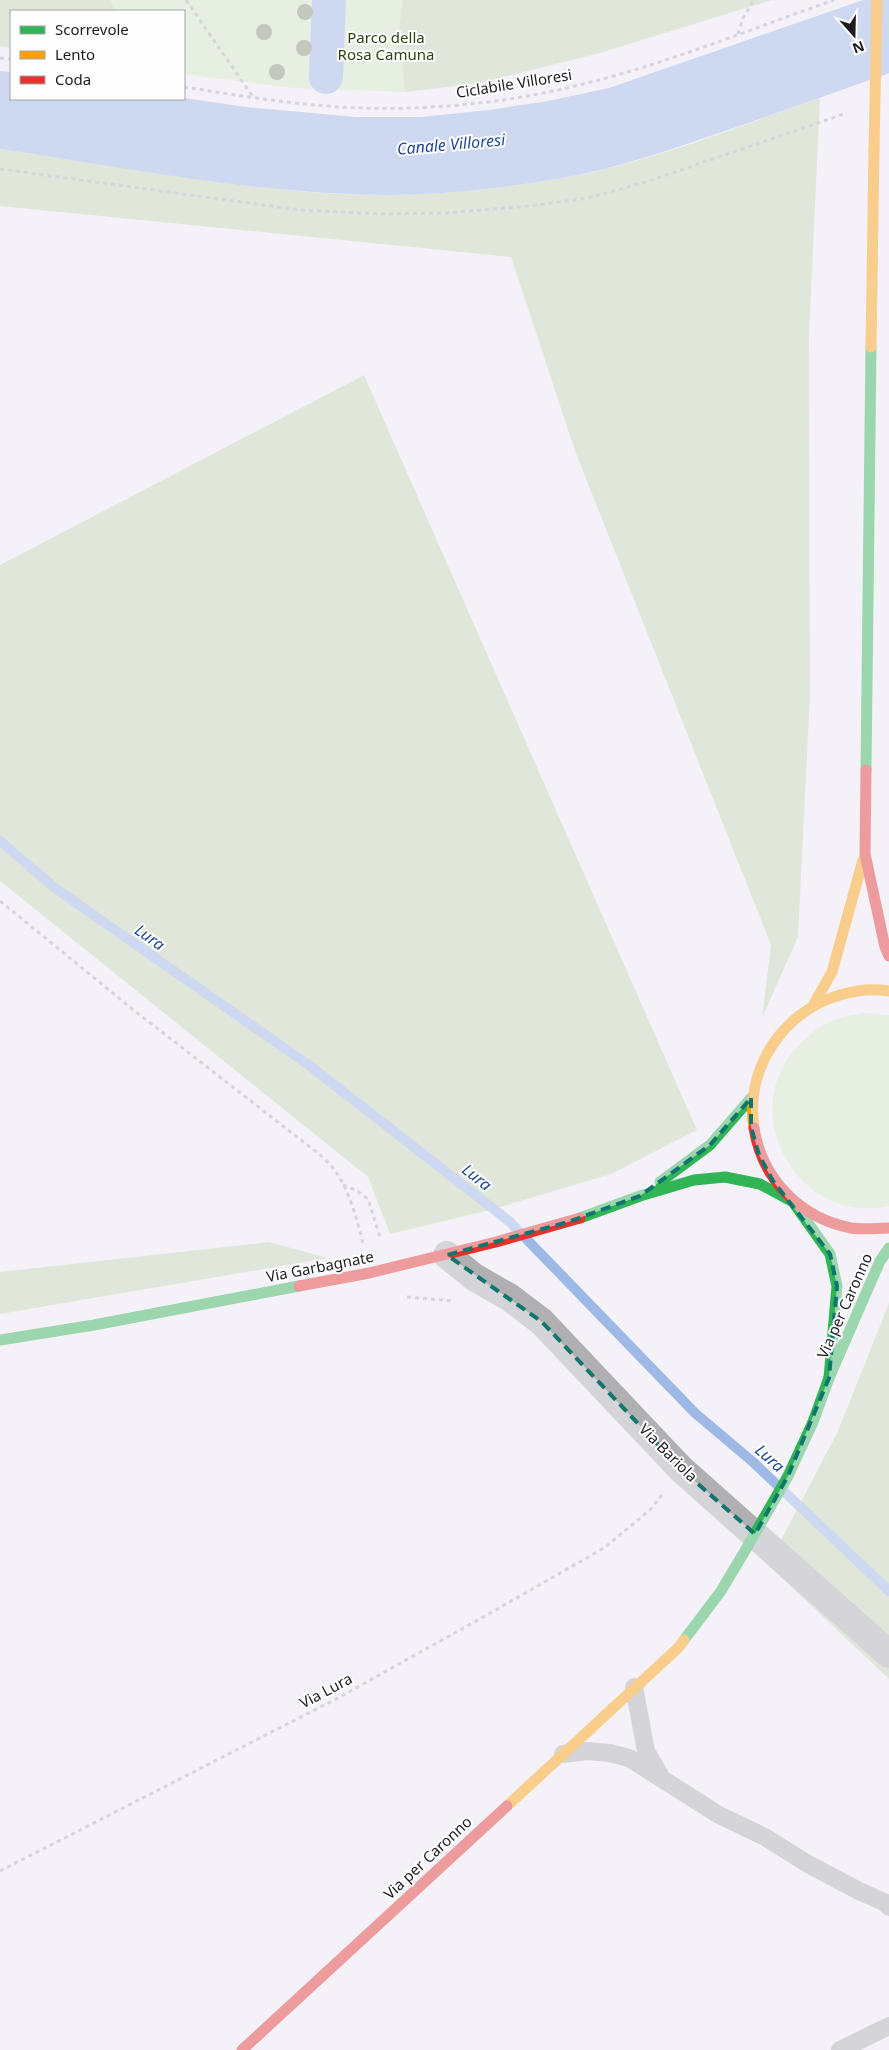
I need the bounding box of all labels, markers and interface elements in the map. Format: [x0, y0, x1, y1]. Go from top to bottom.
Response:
legend [10, 10, 185, 100]
north arrow [829, 10, 879, 60]
text: Scorrevole [55, 19, 129, 39]
park label: Parco della Rosa Camuna [338, 27, 434, 64]
text: N [850, 37, 867, 59]
text: Lento [55, 44, 95, 64]
street label: Ciclabile Villoresi [454, 64, 573, 102]
text: Coda [55, 69, 91, 89]
water label: Canale Villoresi [396, 128, 507, 160]
water label: Lura [131, 919, 169, 955]
water label: Lura [458, 1158, 496, 1196]
street label: Via Garbagnate [264, 1246, 375, 1286]
street label: Via per Caronno [812, 1250, 876, 1361]
street label: Via Bariola [635, 1419, 702, 1486]
water label: Lura [751, 1439, 789, 1477]
street label: Via Lura [296, 1668, 355, 1712]
street label: Via per Caronno [379, 1811, 476, 1903]

